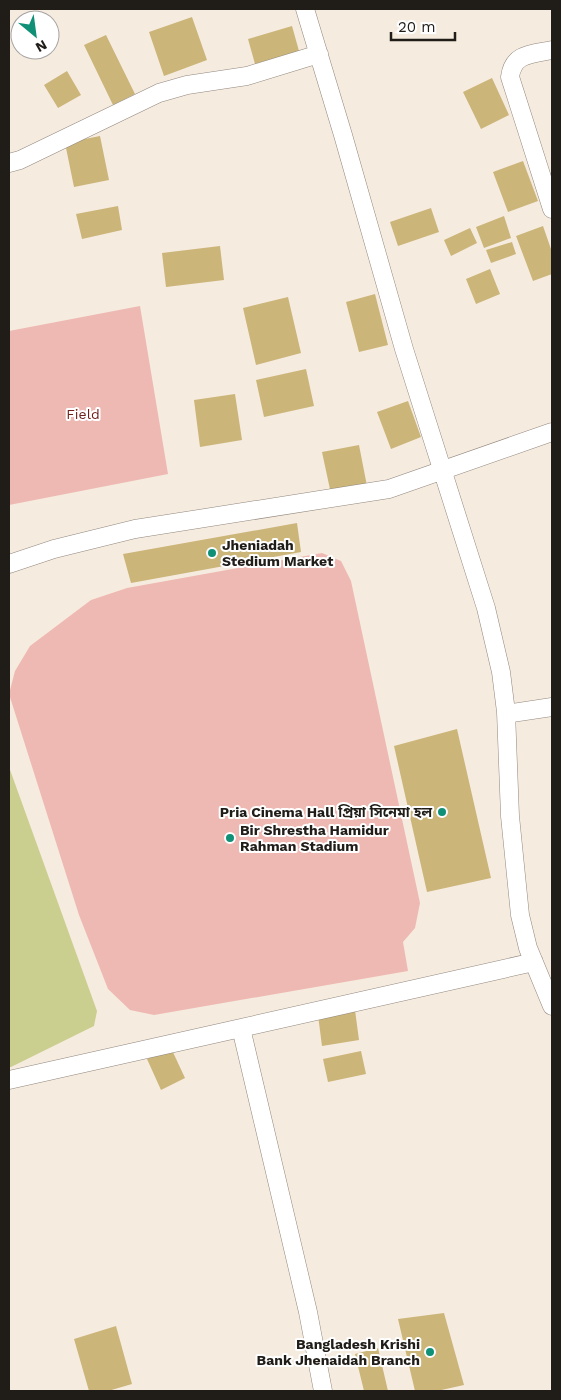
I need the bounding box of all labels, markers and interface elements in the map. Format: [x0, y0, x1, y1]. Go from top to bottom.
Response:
north arrow [10, 10, 60, 60]
scale bar [391, 10, 455, 42]
text: 20 m [398, 18, 436, 36]
text: N [33, 37, 50, 56]
park label: Field [66, 406, 100, 422]
place label: Jheniadah Stedium Market [222, 537, 333, 569]
marker: Jheniadah Stedium Market [206, 547, 218, 559]
place label: Pria Cinema Hall প্রিয়া সিনেমা হল [220, 804, 432, 820]
marker: Pria Cinema Hall প্রিয়া সিনেমা হল [436, 806, 448, 818]
place label: Bir Shrestha Hamidur Rahman Stadium [240, 822, 389, 854]
marker: Bir Shrestha Hamidur Rahman Stadium [224, 832, 236, 844]
place label: Bangladesh Krishi Bank Jhenaidah Branch [257, 1336, 420, 1368]
marker: Bangladesh Krishi Bank Jhenaidah Branch [424, 1346, 436, 1358]

